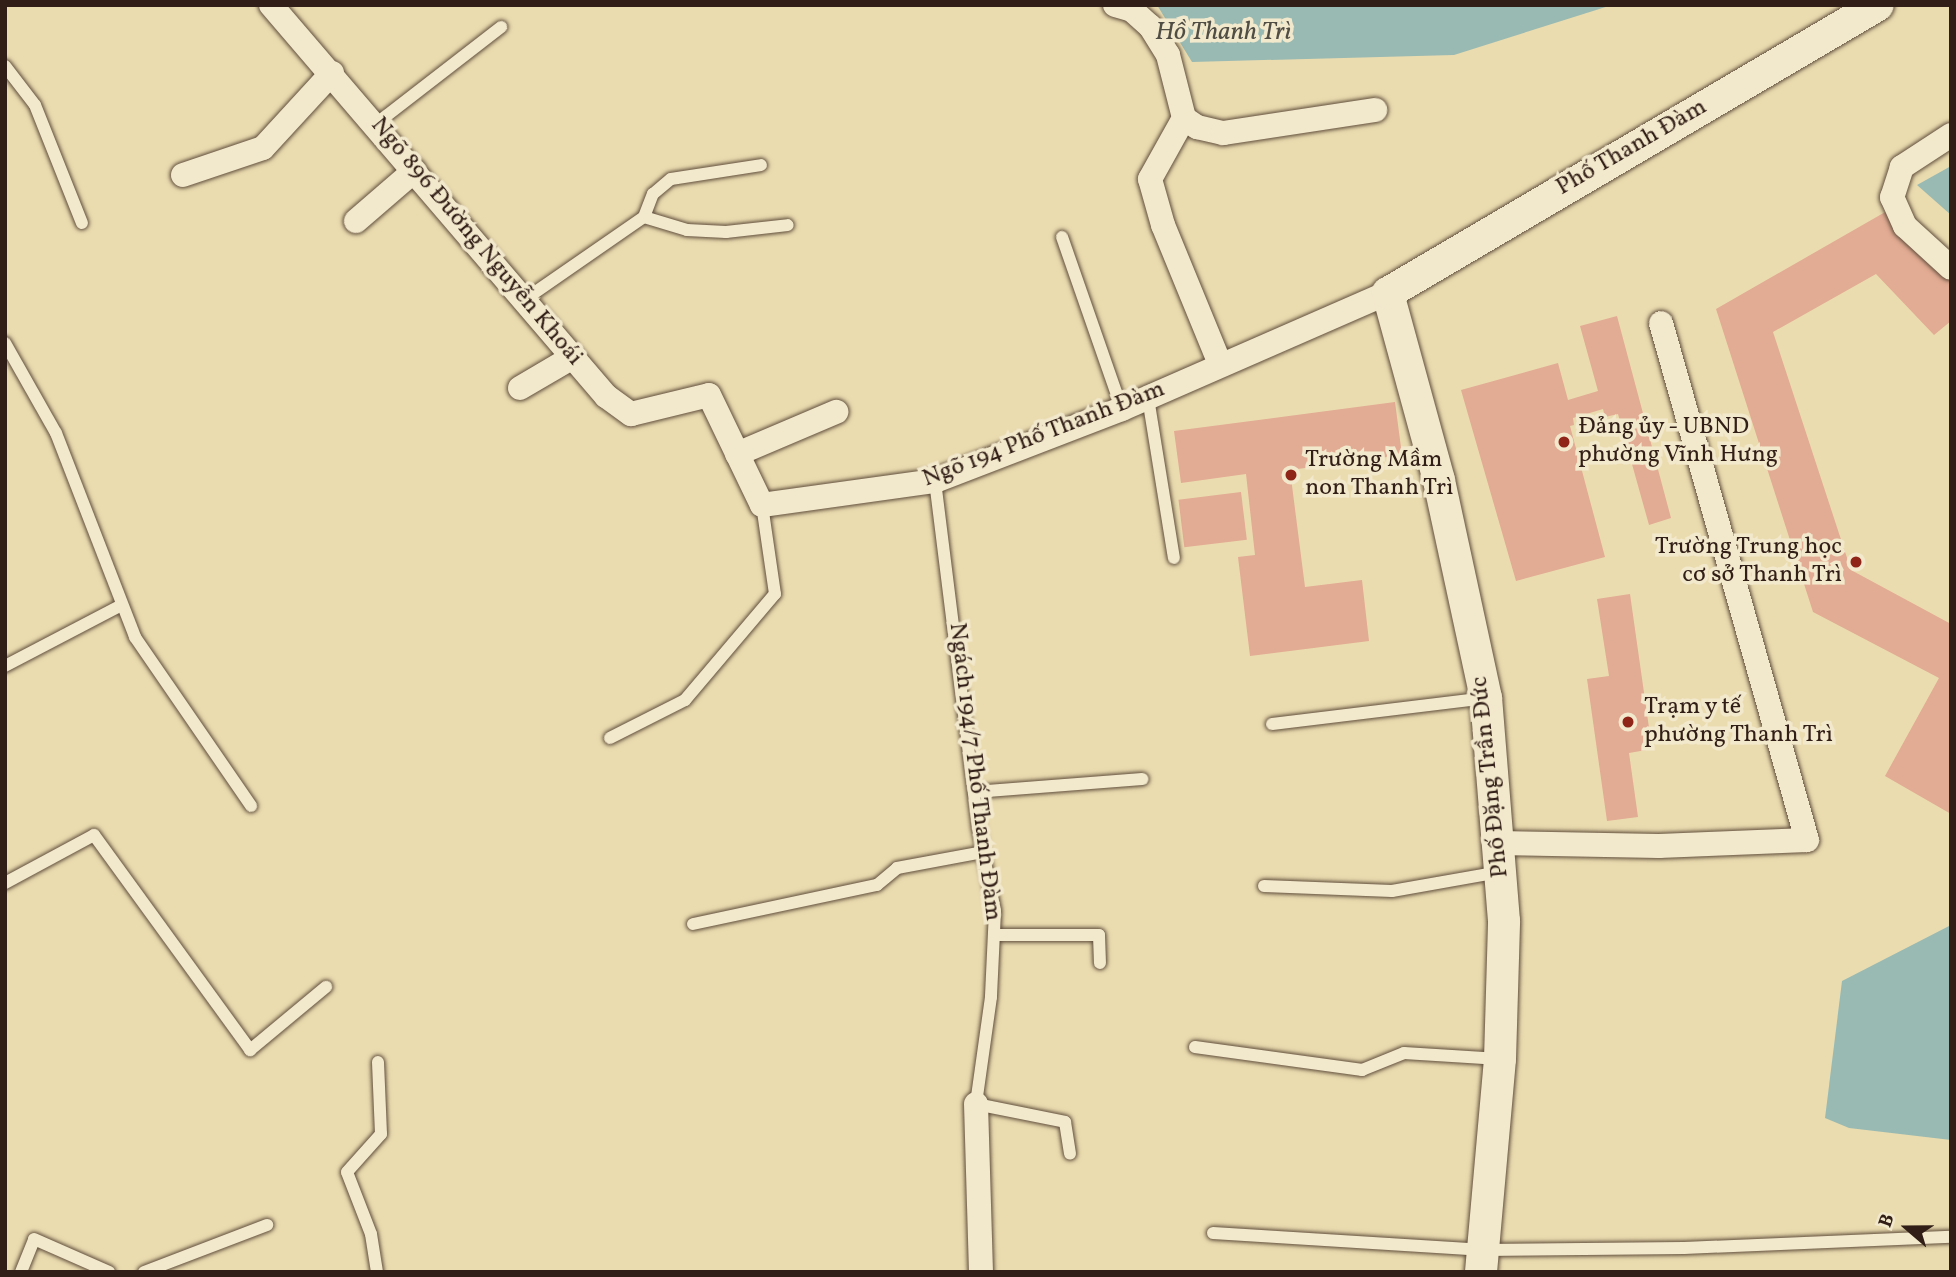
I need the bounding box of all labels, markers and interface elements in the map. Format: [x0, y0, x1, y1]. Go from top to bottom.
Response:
water label: Hồ Thanh Trì [1155, 17, 1291, 49]
street label: Phố Thanh Đàm [1551, 93, 1713, 203]
street label: Ngõ 896 Đường Nguyễn Khoái [364, 112, 588, 372]
street label: Ngõ 194 Phố Thanh Đàm [919, 375, 1169, 495]
place label: Đảng ủy - UBND phường Vĩnh Hưng [1578, 414, 1779, 470]
marker: Đảng ủy - UBND phường Vĩnh Hưng [1556, 434, 1572, 450]
place label: Trường Mầm non Thanh Trì [1305, 447, 1455, 503]
marker: Trường Mầm non Thanh Trì [1283, 467, 1299, 483]
place label: Trường Trung học cơ sở Thanh Trì [1654, 534, 1842, 590]
marker: Trường Trung học cơ sở Thanh Trì [1848, 554, 1864, 570]
street label: Ngách 194/7 Phố Thanh Đàm [941, 621, 1007, 923]
street label: Phố Đặng Trần Đức [1466, 674, 1516, 880]
place label: Trạm y tế phường Thanh Trì [1644, 694, 1834, 750]
marker: Trạm y tế phường Thanh Trì [1618, 712, 1638, 732]
north arrow [1872, 1193, 1942, 1263]
text: B [1873, 1210, 1902, 1231]

